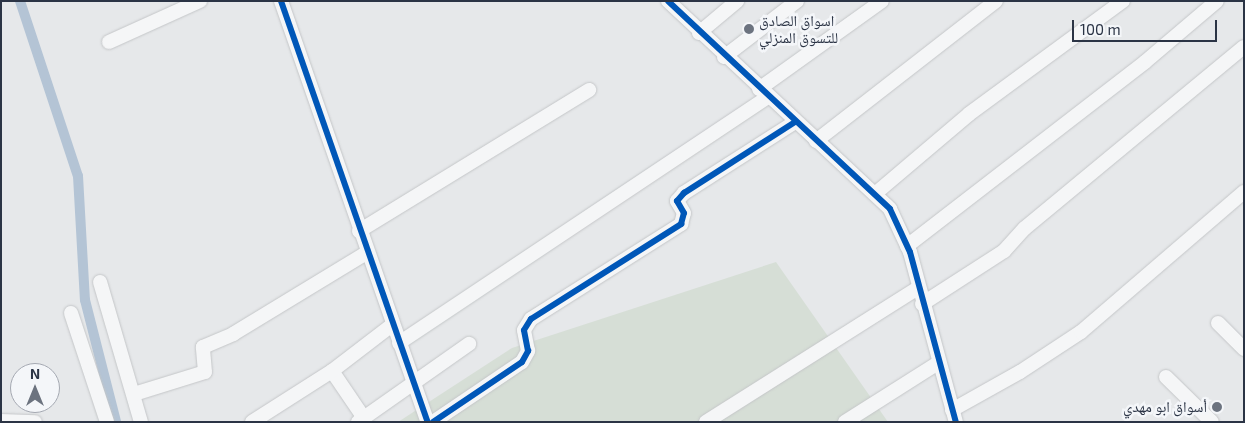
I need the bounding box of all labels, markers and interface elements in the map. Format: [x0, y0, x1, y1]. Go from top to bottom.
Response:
scale bar [1075, 10, 1220, 42]
place label: اسواق الصادق للتسوق المنزلي [759, 11, 838, 46]
text: 100 m [1080, 20, 1121, 38]
marker: اسواق الصادق للتسوق المنزلي [743, 23, 755, 35]
north arrow [10, 363, 60, 413]
text: N [30, 365, 40, 382]
place label: أسواق ابو مهدي [1123, 398, 1207, 416]
marker: أسواق ابو مهدي [1211, 401, 1223, 413]

